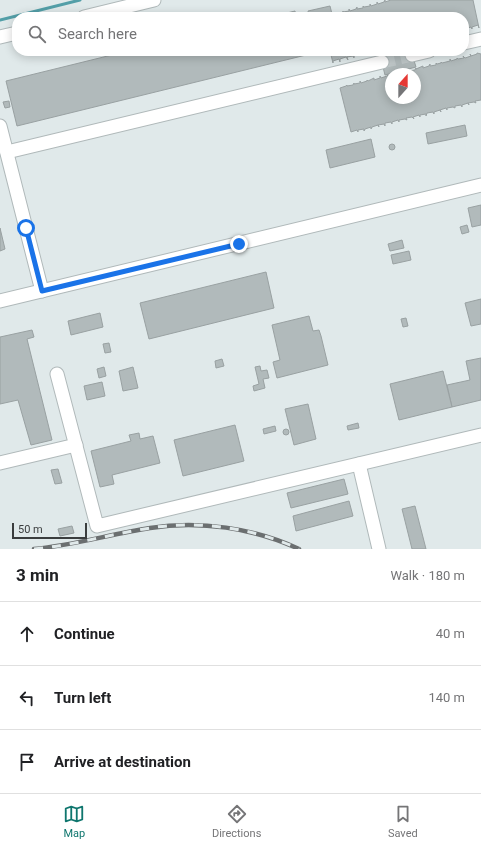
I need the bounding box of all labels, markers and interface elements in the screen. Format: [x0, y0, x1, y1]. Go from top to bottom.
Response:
search box [12, 12, 469, 56]
icon: search [26, 23, 48, 45]
text: Search here [58, 25, 137, 43]
north arrow [385, 68, 421, 104]
route start [17, 219, 35, 237]
route end [230, 235, 248, 253]
scale bar [12, 521, 87, 540]
text: 50 m [18, 523, 43, 536]
text: 3 min [16, 565, 59, 585]
text: Walk · 180 m [390, 568, 465, 583]
icon: ahead [16, 623, 38, 645]
text: Continue [54, 625, 115, 643]
text: 40 m [436, 626, 465, 641]
icon: left [16, 687, 38, 709]
text: Turn left [54, 689, 111, 707]
text: 140 m [428, 690, 465, 705]
icon: arrive [16, 751, 38, 773]
text: Arrive at destination [54, 753, 191, 771]
tab: Map [63, 803, 85, 840]
tab: Directions [212, 803, 261, 840]
tab: Saved [388, 803, 418, 840]

